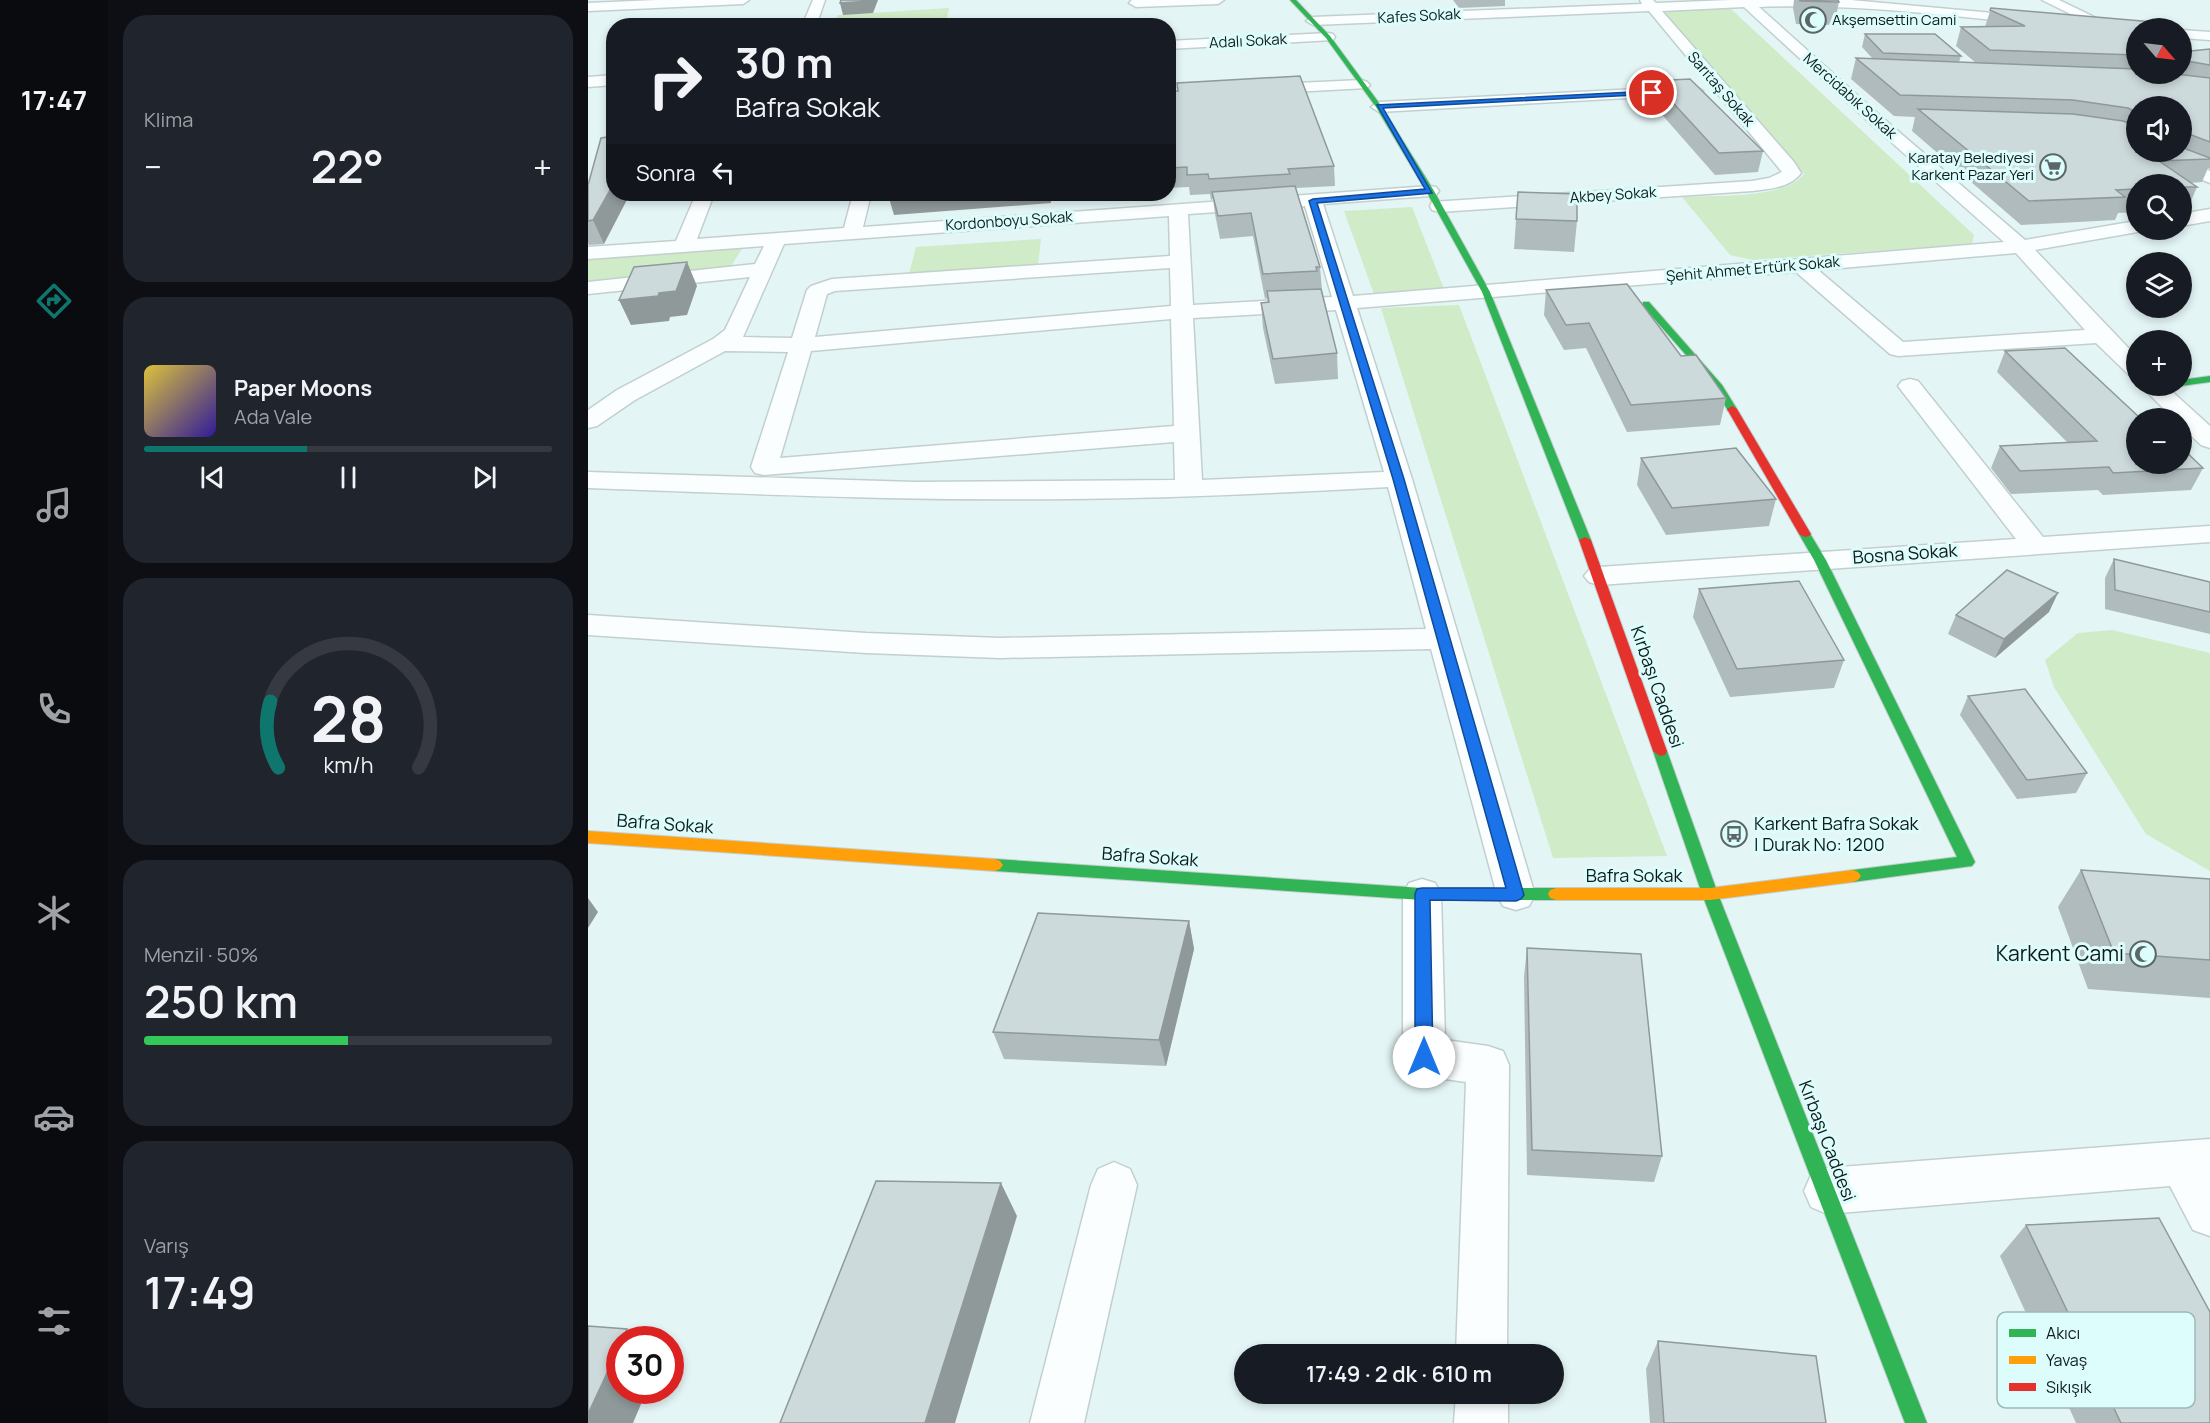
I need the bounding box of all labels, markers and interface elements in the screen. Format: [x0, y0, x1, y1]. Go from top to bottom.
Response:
street label: Kafes Sokak [1377, 3, 1462, 28]
mosque icon: Akşemsettin Cami [1798, 5, 1828, 35]
place label: Akşemsettin Cami [1832, 9, 1956, 30]
north arrow [2126, 18, 2192, 84]
map controls [2126, 18, 2192, 474]
street label: Adalı Sokak [1208, 28, 1288, 53]
text: 30 m [735, 33, 833, 91]
icon: right [636, 42, 714, 120]
street label: Sarıtaş Sokak [1683, 47, 1760, 131]
street label: Mercidabık Sokak [1799, 48, 1902, 144]
pin [1626, 67, 1677, 118]
icon: arrive [1635, 76, 1668, 109]
text: 17:47 [21, 81, 87, 118]
text: Bafra Sokak [735, 88, 880, 125]
button: sound [2126, 96, 2192, 162]
text: Klima [144, 106, 193, 133]
text: 22° [311, 135, 384, 197]
text: − [144, 144, 162, 189]
text: + [533, 144, 552, 189]
place label: Karatay Belediyesi Karkent Pazar Yeri [1908, 147, 2034, 185]
supermarket icon: Karatay Belediyesi Karkent Pazar Yeri [2038, 152, 2068, 182]
icon: left [707, 156, 740, 189]
text: Sonra [636, 158, 695, 188]
button: search [2126, 174, 2192, 240]
street label: Akbey Sokak [1569, 181, 1657, 208]
street label: Kordonboyu Sokak [945, 206, 1074, 235]
street label: Şehit Ahmet Ertürk Sokak [1665, 250, 1841, 287]
button: layers [2126, 252, 2192, 318]
icon: directions [33, 280, 75, 322]
button: + [2126, 330, 2192, 396]
text: Paper Moons [234, 373, 372, 403]
text: Ada Vale [234, 403, 312, 430]
button: − [2126, 408, 2192, 474]
icon: previous [196, 461, 229, 494]
icon: pause [332, 461, 365, 494]
icon: next [468, 461, 501, 494]
icon: music [33, 484, 75, 526]
street label: Bosna Sokak [1852, 537, 1959, 569]
street label: Kırbaşı Caddesi [1626, 622, 1690, 751]
text: 28 [310, 676, 386, 762]
icon: phone [33, 688, 75, 730]
text: km/h [323, 751, 373, 780]
street label: Bafra Sokak [616, 808, 715, 838]
place label: Karkent Bafra Sokak | Durak No: 1200 [1754, 811, 1919, 856]
bus stop icon: Karkent Bafra Sokak | Durak No: 1200 [1719, 819, 1749, 849]
street label: Bafra Sokak [1101, 841, 1200, 871]
street label: Bafra Sokak [1586, 863, 1683, 887]
icon: climate [33, 892, 75, 934]
place label: Karkent Cami [1996, 939, 2124, 967]
mosque icon: Karkent Cami [2128, 939, 2158, 969]
text: Menzil · 50% [144, 941, 258, 968]
text: 250 km [144, 970, 298, 1032]
position arrow [1392, 1025, 1456, 1089]
street label: Kırbaşı Caddesi [1794, 1077, 1862, 1205]
icon: car [33, 1096, 75, 1138]
text: Varış [144, 1232, 189, 1259]
text: 17:49 [144, 1261, 255, 1323]
icon: filters [33, 1300, 75, 1342]
legend [1997, 1312, 2195, 1408]
text: Akıcı [2046, 1322, 2080, 1344]
speed limit sign: 30 [606, 1326, 684, 1404]
text: Yavaş [2046, 1349, 2087, 1371]
text: 17:49 · 2 dk · 610 m [1306, 1359, 1492, 1389]
text: Sıkışık [2046, 1376, 2092, 1398]

